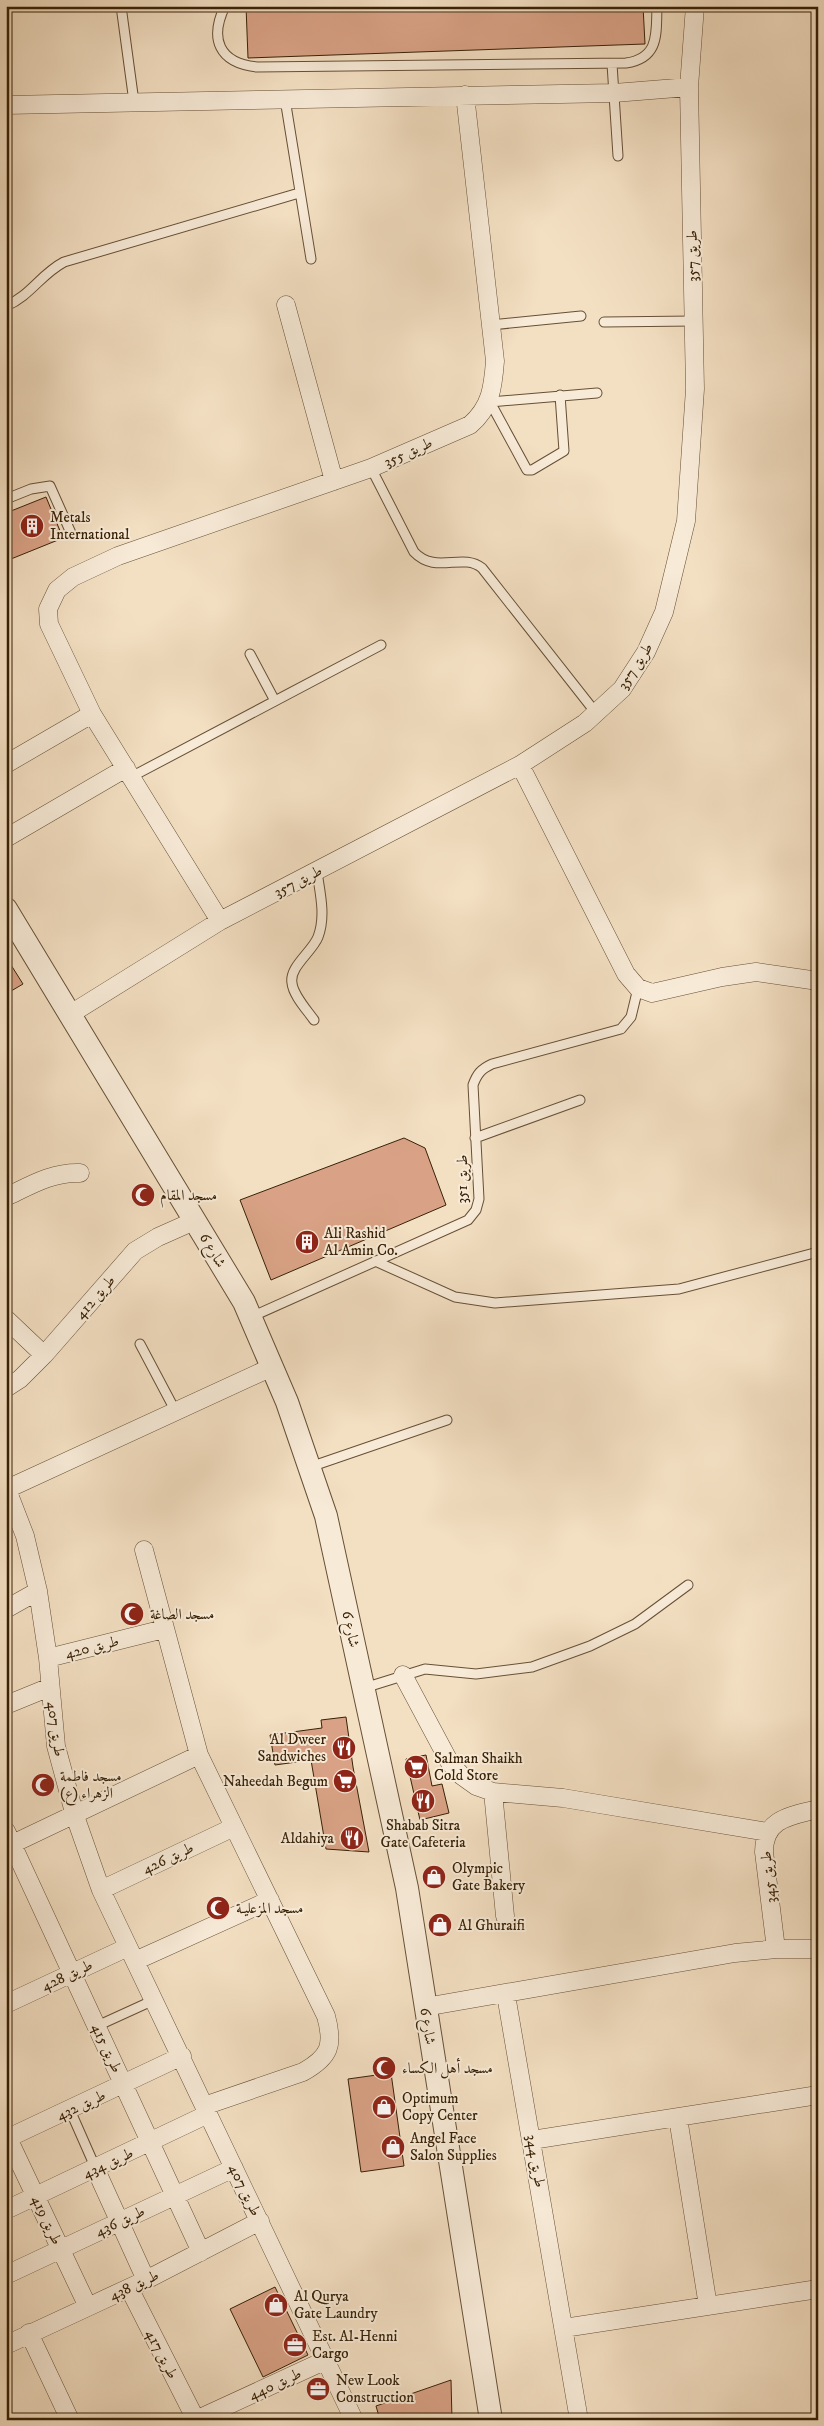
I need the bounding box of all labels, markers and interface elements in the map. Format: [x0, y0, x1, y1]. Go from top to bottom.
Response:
street label: طريق 357 [683, 230, 702, 282]
street label: طريق 355 [381, 433, 435, 472]
place label: Metals International [50, 508, 130, 544]
building icon: Metals International [19, 513, 45, 539]
street label: طريق 357 [614, 639, 657, 693]
street label: طريق 357 [271, 861, 326, 902]
street label: طريق 351 [453, 1154, 472, 1204]
mosque icon: مسجد المقام [130, 1182, 156, 1208]
place label: مسجد المقام [160, 1186, 217, 1208]
place label: Ali Rashid Al Amin Co. [324, 1224, 398, 1260]
street label: شارع 6 [192, 1229, 230, 1273]
building icon: Ali Rashid Al Amin Co. [294, 1229, 320, 1255]
street label: طريق 412 [71, 1271, 120, 1323]
mosque icon: مسجد الصاغة [119, 1601, 145, 1627]
place label: مسجد الصاغة [150, 1605, 214, 1624]
street label: شارع 6 [334, 1609, 364, 1650]
street label: طريق 420 [63, 1632, 121, 1663]
street label: طريق 407 [42, 1700, 69, 1758]
place label: Al Dweer Sandwiches [258, 1730, 326, 1766]
restaurant icon: Al Dweer Sandwiches [331, 1735, 357, 1761]
place label: Salman Shaikh Cold Store [434, 1749, 523, 1785]
supermarket icon: Salman Shaikh Cold Store [403, 1754, 429, 1780]
place label: مسجد فاطمة الزهراء (ع) [60, 1767, 122, 1806]
supermarket icon: Naheedah Begum [332, 1768, 358, 1794]
mosque icon: مسجد فاطمة الزهراء (ع) [30, 1772, 56, 1798]
place label: Naheedah Begum [223, 1772, 328, 1791]
restaurant icon: Shabab Sitra Gate Cafeteria [410, 1788, 436, 1814]
place label: Shabab Sitra Gate Cafeteria [380, 1816, 466, 1852]
restaurant icon: Aldahiya [339, 1825, 365, 1851]
place label: Aldahiya [281, 1829, 335, 1848]
street label: طريق 426 [140, 1838, 197, 1879]
street label: طريق 345 [756, 1850, 781, 1904]
place label: Olympic Gate Bakery [452, 1859, 526, 1895]
shop icon: Olympic Gate Bakery [421, 1864, 447, 1890]
mosque icon: مسجد المزعليـة [205, 1895, 231, 1921]
place label: مسجد المزعليـة [236, 1899, 303, 1918]
shop icon: Al Ghuraifi [427, 1912, 453, 1938]
place label: Al Ghuraifi [458, 1916, 526, 1935]
street label: طريق 428 [39, 1955, 96, 1996]
street label: شارع 6 [412, 2006, 440, 2046]
street label: طريق 415 [87, 2021, 126, 2076]
mosque icon: مسجد أهل الكساء [371, 2055, 397, 2081]
place label: مسجد أهل الكساء [402, 2057, 493, 2079]
street label: طريق 432 [54, 2086, 109, 2125]
place label: Optimum Copy Center [402, 2089, 478, 2125]
shop icon: Optimum Copy Center [371, 2094, 397, 2120]
place label: Angel Face Salon Supplies [410, 2129, 497, 2165]
street label: طريق 344 [522, 2133, 550, 2189]
shop icon: Angel Face Salon Supplies [380, 2134, 406, 2160]
street label: طريق 434 [80, 2144, 136, 2183]
street label: طريق 407 [224, 2161, 265, 2219]
street label: طريق 419 [27, 2193, 66, 2248]
street label: طريق 436 [92, 2202, 148, 2241]
street label: طريق 438 [106, 2266, 162, 2305]
place label: Al Qurya Gate Laundry [294, 2287, 378, 2323]
shop icon: Al Qurya Gate Laundry [263, 2292, 289, 2318]
street label: طريق 417 [141, 2326, 182, 2382]
place label: Est. Al-Henni Cargo [312, 2327, 398, 2363]
office icon: Est. Al-Henni Cargo [282, 2332, 308, 2358]
street label: طريق 440 [246, 2364, 305, 2405]
place label: New Look Construction [336, 2371, 414, 2407]
office icon: New Look Construction [305, 2376, 331, 2402]

